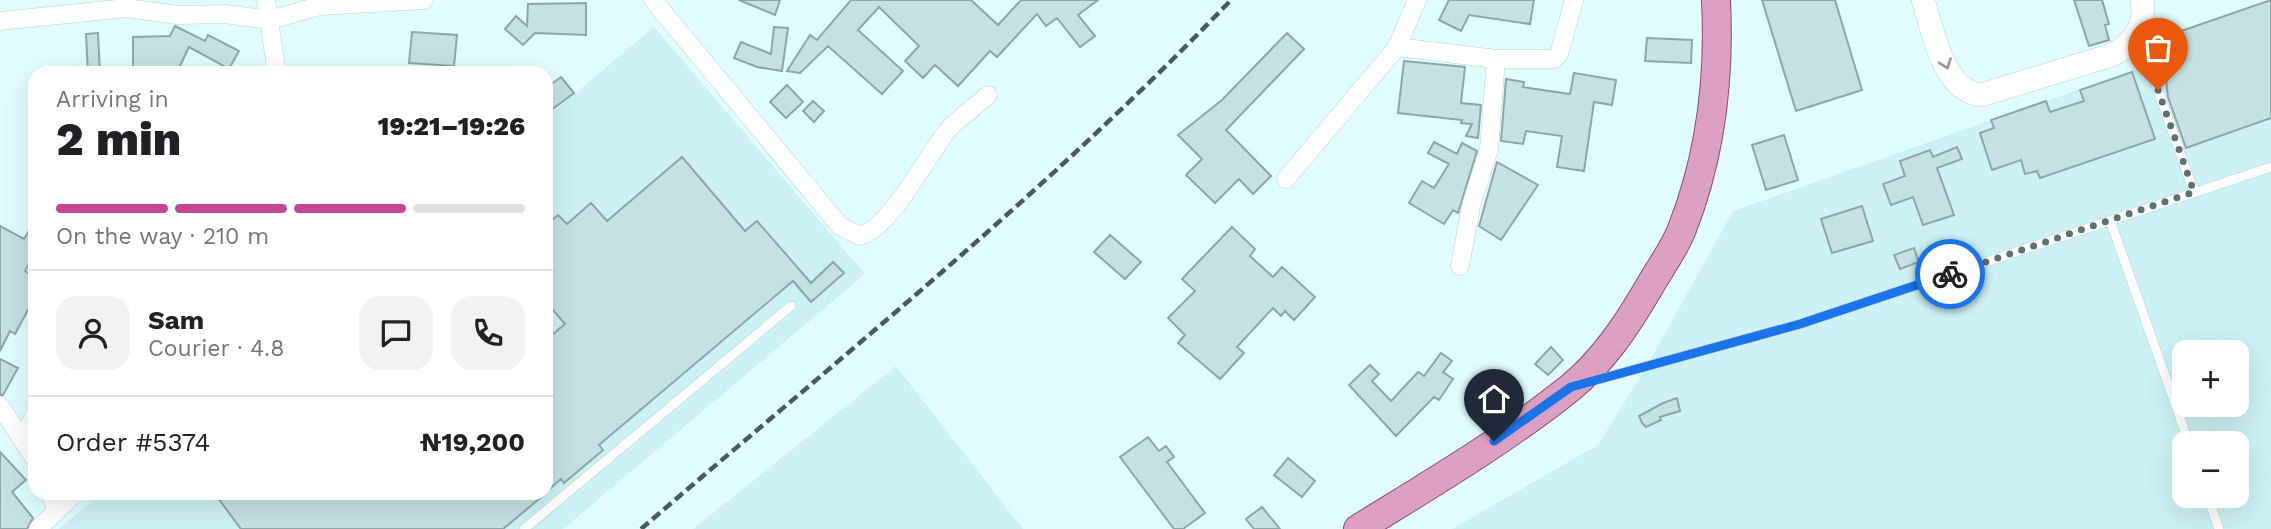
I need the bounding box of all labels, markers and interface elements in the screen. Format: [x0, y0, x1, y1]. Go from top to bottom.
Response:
pin [2128, 18, 2188, 90]
icon: bag [2139, 29, 2177, 67]
one-way arrow [1938, 58, 1952, 70]
text: Arriving in [56, 86, 169, 113]
text: 19:21–19:26 [378, 111, 525, 141]
text: 2 min [56, 112, 181, 166]
text: On the way · 210 m [56, 223, 269, 250]
courier [1915, 239, 1985, 309]
icon: bike [1931, 255, 1969, 293]
button: person [56, 296, 130, 370]
button: chat [359, 296, 433, 370]
button: phone [451, 296, 525, 370]
text: Sam [148, 305, 204, 335]
text: Courier · 4.8 [148, 335, 284, 362]
map controls [2172, 340, 2249, 508]
button: + [2172, 340, 2249, 417]
pin [1464, 369, 1524, 441]
icon: home [1475, 380, 1513, 418]
text: Order #5374 [56, 427, 210, 457]
text: ₦19,200 [420, 427, 525, 457]
button: − [2172, 431, 2249, 508]

